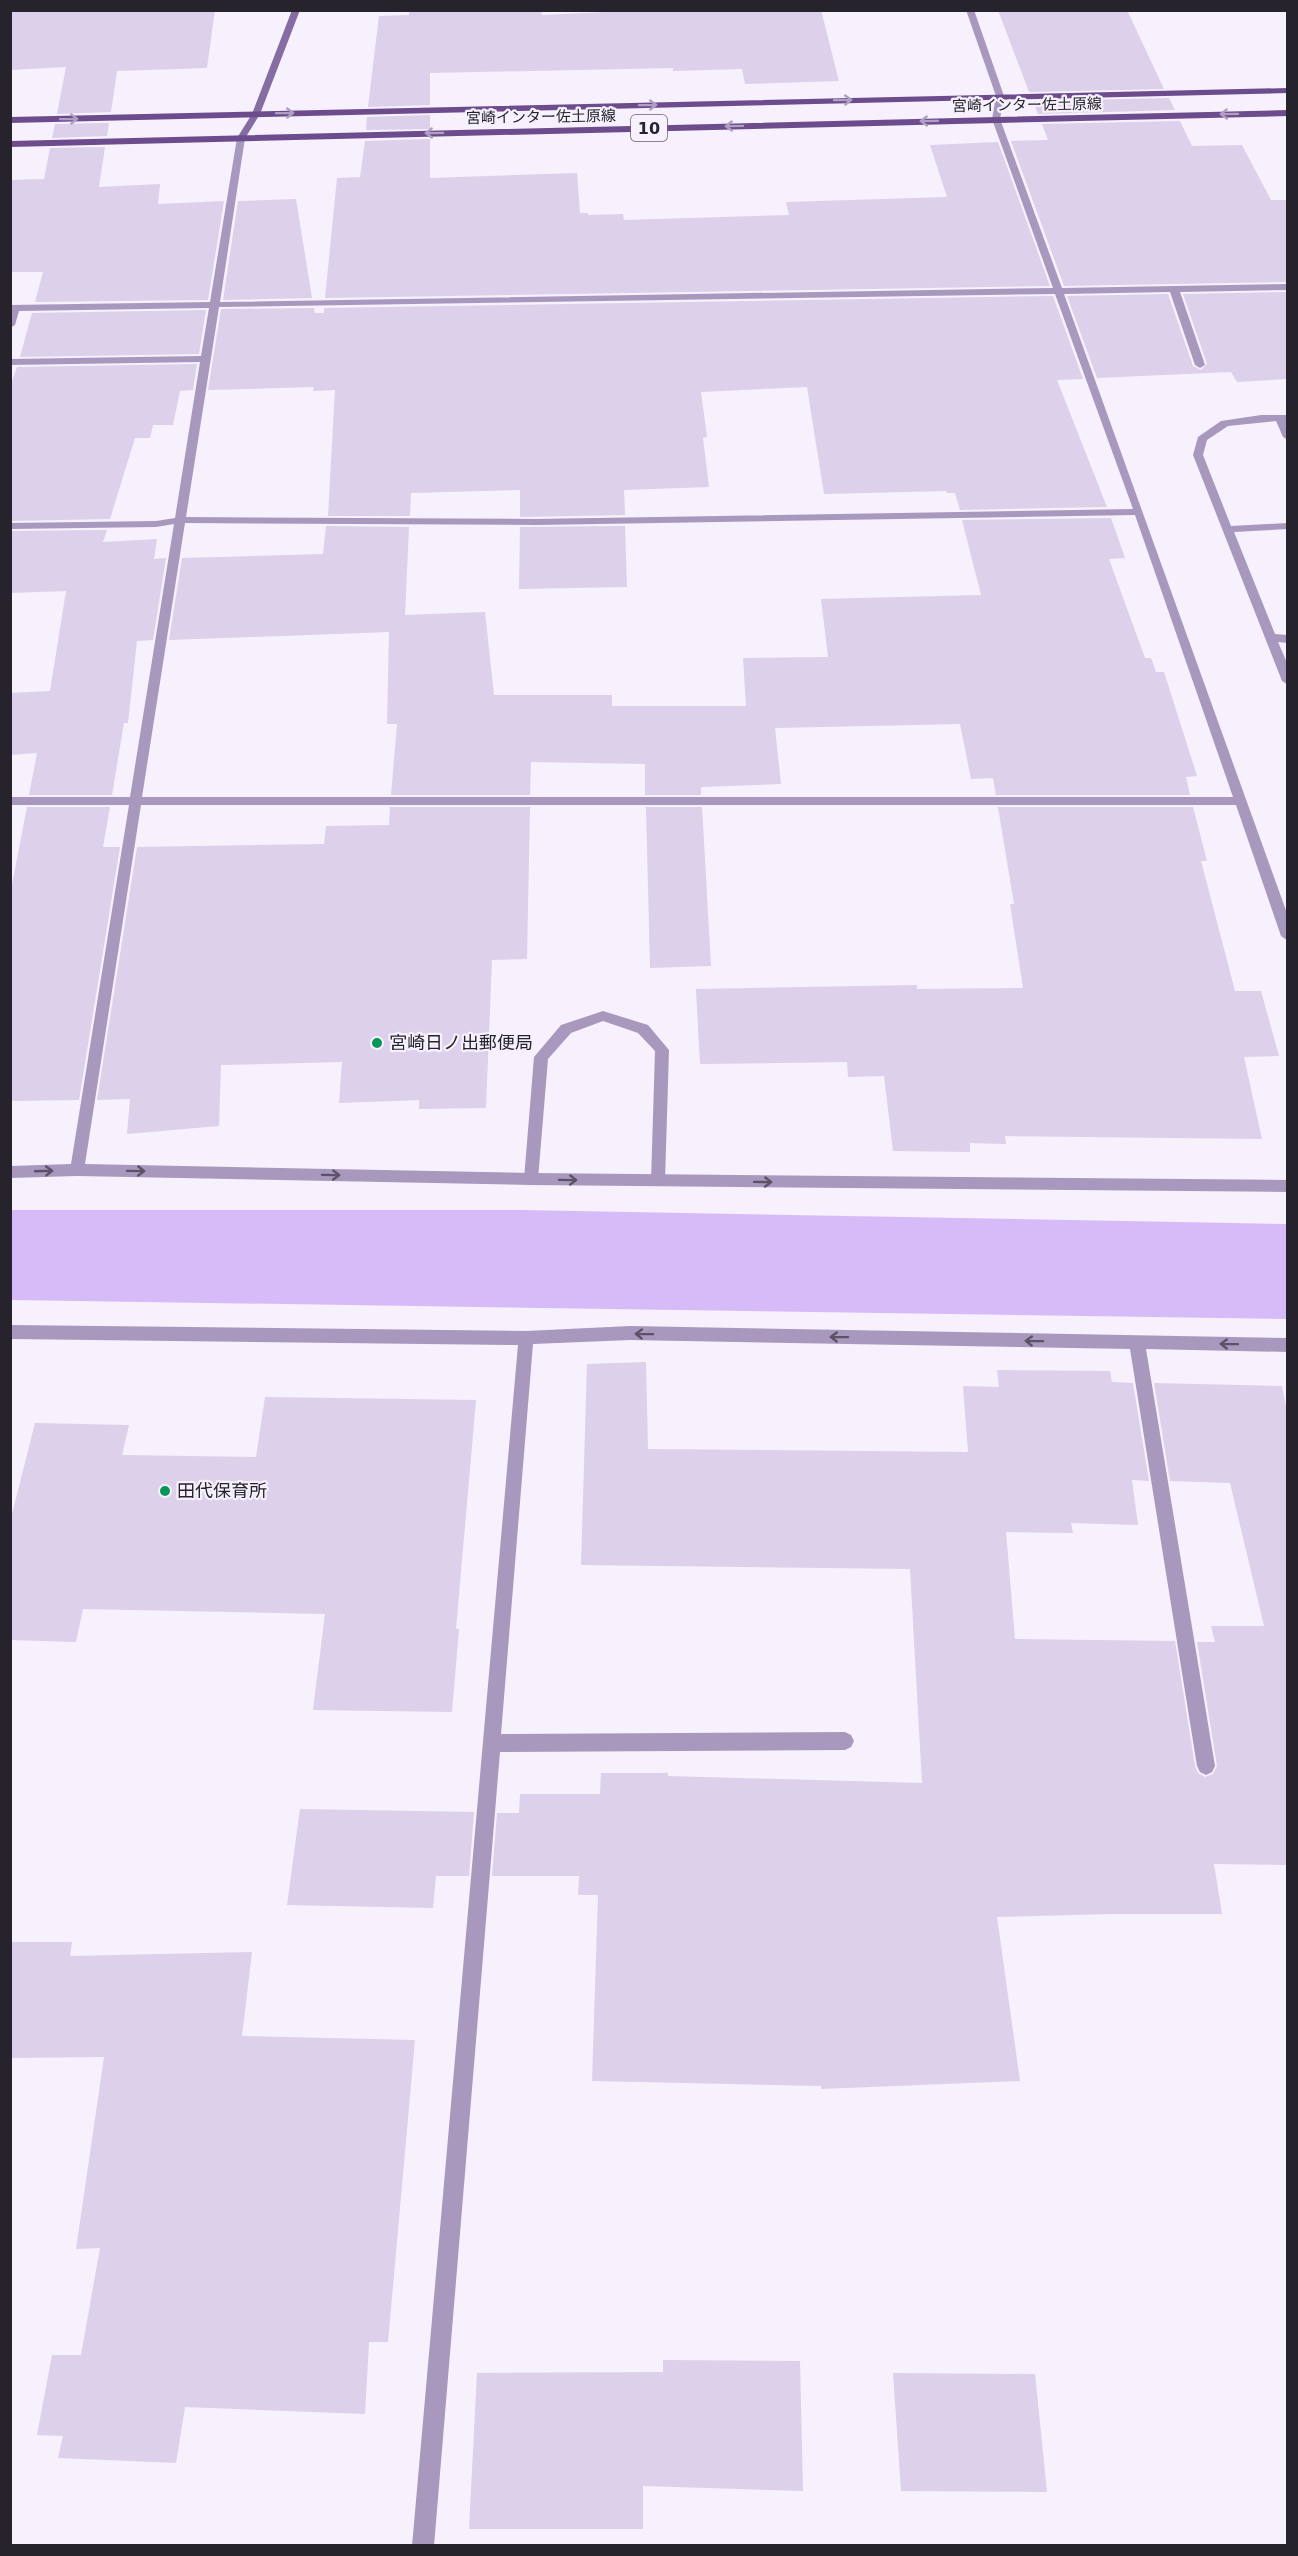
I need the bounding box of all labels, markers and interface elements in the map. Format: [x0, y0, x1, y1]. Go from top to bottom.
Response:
one-way arrow [832, 94, 852, 106]
street label: 宮崎インター佐土原線 [952, 95, 1102, 115]
one-way arrow [637, 99, 657, 110]
street label: 宮崎インター佐土原線 [466, 107, 616, 127]
one-way arrow [274, 108, 294, 119]
one-way arrow [1220, 109, 1240, 120]
one-way arrow [58, 113, 78, 125]
road number: 10 [631, 115, 667, 141]
one-way arrow [920, 115, 940, 127]
one-way arrow [725, 120, 745, 132]
one-way arrow [425, 128, 445, 139]
place label: 宮崎日ノ出郵便局 [389, 1032, 533, 1053]
marker: 宮崎日ノ出郵便局 [370, 1036, 384, 1050]
one-way arrow [33, 1166, 53, 1177]
one-way arrow [125, 1166, 145, 1177]
one-way arrow [320, 1169, 340, 1181]
one-way arrow [557, 1174, 577, 1185]
one-way arrow [752, 1176, 772, 1188]
one-way arrow [635, 1328, 655, 1340]
one-way arrow [830, 1332, 850, 1343]
one-way arrow [1025, 1335, 1045, 1347]
one-way arrow [1220, 1338, 1240, 1350]
place label: 田代保育所 [177, 1480, 267, 1501]
marker: 田代保育所 [158, 1484, 172, 1498]

